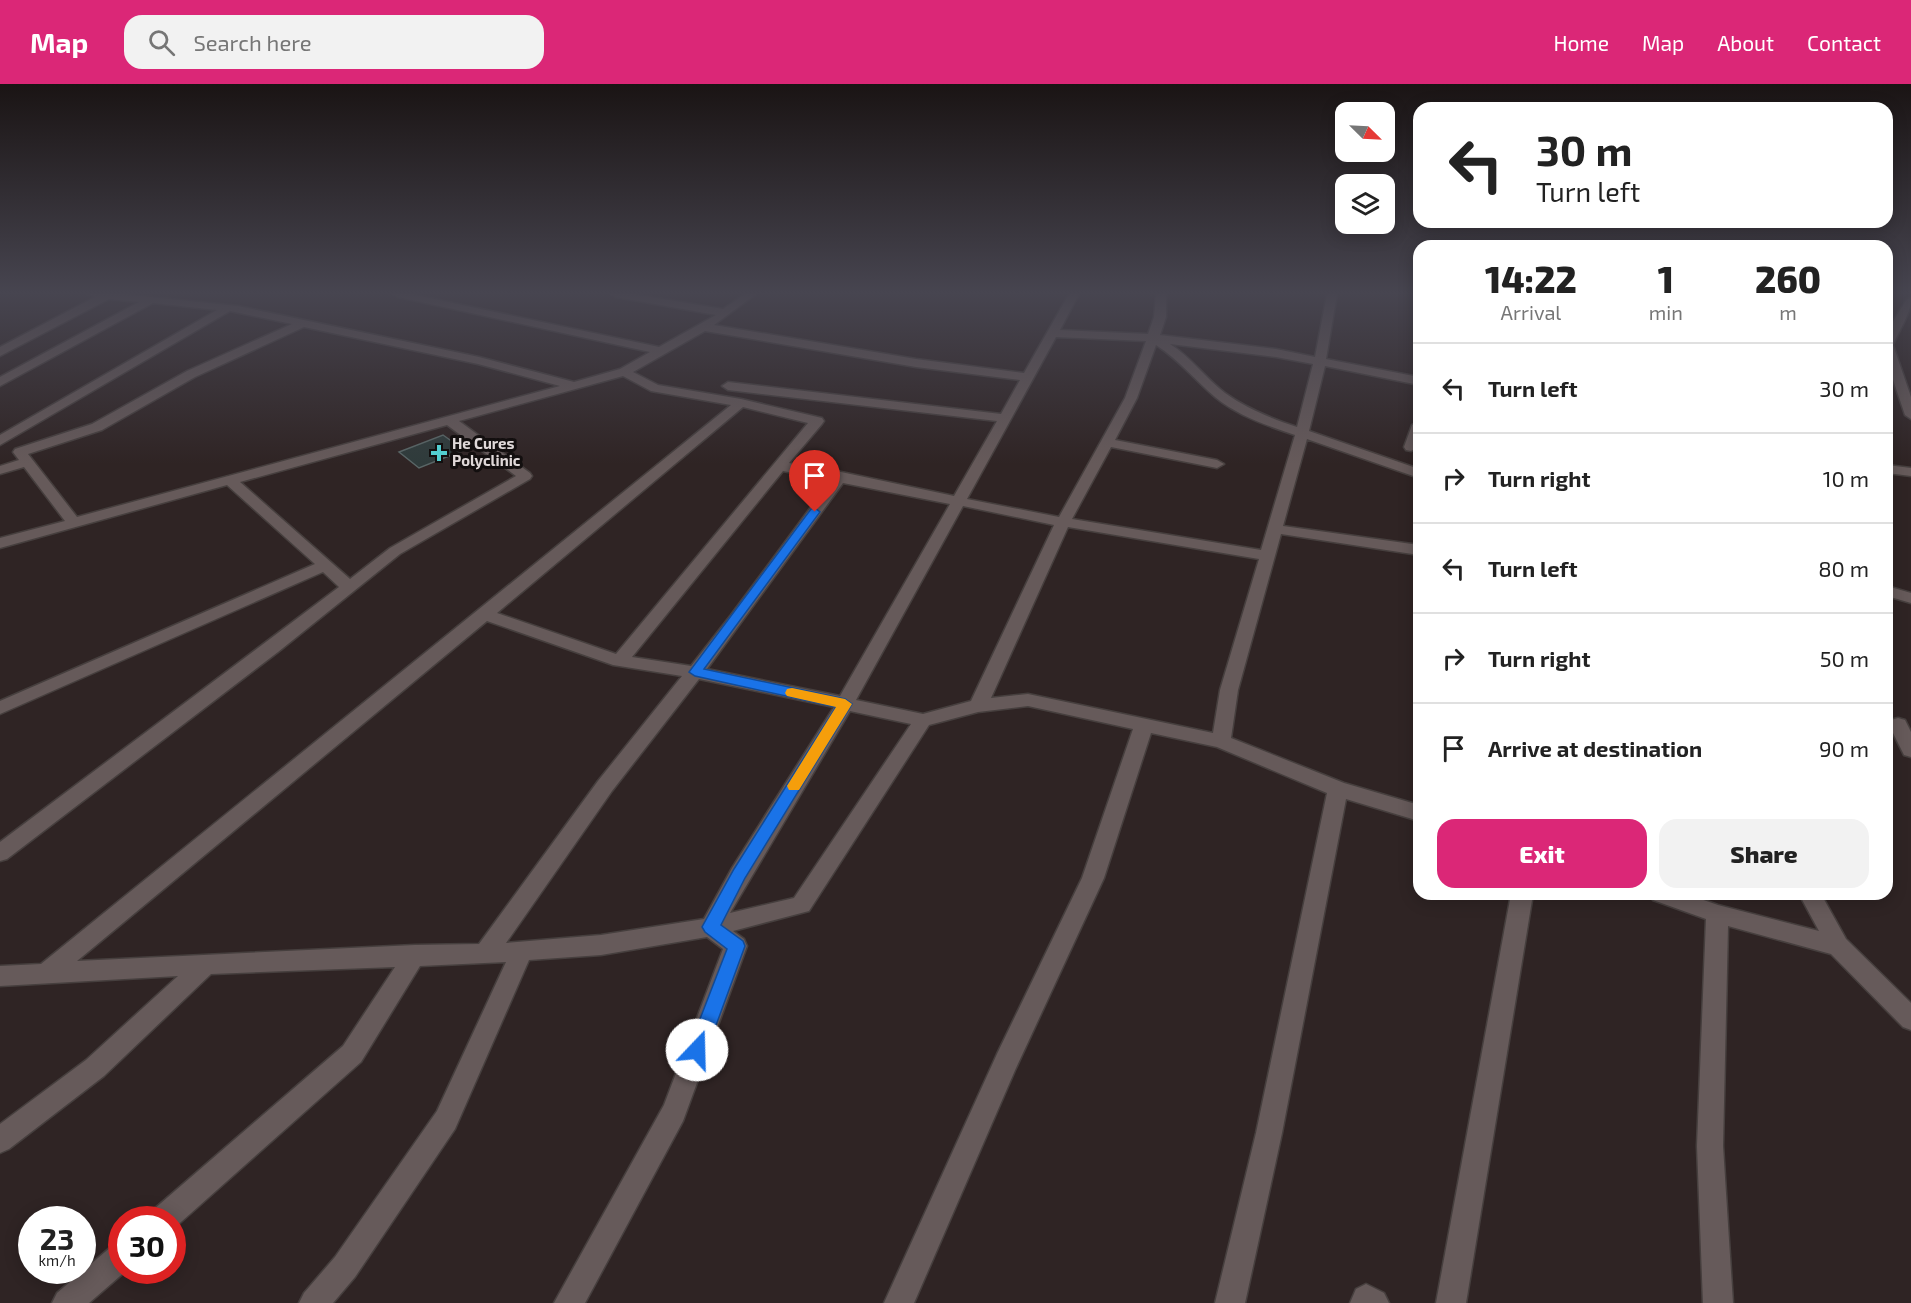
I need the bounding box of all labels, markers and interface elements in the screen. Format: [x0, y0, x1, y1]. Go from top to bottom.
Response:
search box [124, 15, 544, 69]
text: Map [30, 25, 88, 59]
icon: search [145, 26, 178, 59]
text: Search here [193, 29, 312, 55]
text: Home [1553, 30, 1609, 55]
text: Map [1642, 30, 1684, 55]
text: About [1717, 30, 1774, 55]
text: Contact [1807, 30, 1881, 55]
north arrow [1335, 102, 1395, 162]
map controls [1335, 102, 1395, 234]
text: 30 m [1536, 124, 1632, 174]
icon: left [1437, 126, 1515, 204]
button: layers [1335, 174, 1395, 234]
text: Turn left [1536, 175, 1640, 207]
text: 14:22 [1485, 257, 1577, 300]
text: 1 [1658, 257, 1674, 300]
text: 260 [1755, 257, 1821, 300]
text: Arrival [1500, 300, 1561, 324]
text: min [1649, 300, 1683, 324]
text: m [1779, 300, 1797, 324]
icon: left [1437, 372, 1470, 405]
text: Turn left [1488, 375, 1577, 401]
text: 30 m [1819, 375, 1869, 401]
place label: He Cures Polyclinic [452, 434, 521, 470]
marker: He Cures Polyclinic [430, 444, 448, 462]
pin [789, 450, 840, 512]
icon: arrive [798, 459, 831, 492]
icon: right [1437, 462, 1470, 495]
text: Turn right [1488, 465, 1590, 491]
text: 10 m [1823, 465, 1869, 491]
icon: left [1437, 552, 1470, 585]
text: Turn left [1488, 555, 1577, 581]
text: 80 m [1818, 555, 1869, 581]
icon: right [1437, 642, 1470, 675]
text: Turn right [1488, 645, 1590, 671]
text: 50 m [1820, 645, 1869, 671]
icon: arrive [1437, 732, 1470, 765]
text: Arrive at destination [1488, 735, 1702, 761]
text: 90 m [1819, 735, 1869, 761]
button: Exit [1437, 819, 1647, 888]
button: Share [1659, 819, 1869, 888]
position arrow [665, 1018, 729, 1082]
speed limit sign: 30 [108, 1206, 186, 1284]
text: 23 [40, 1220, 74, 1256]
text: km/h [38, 1251, 76, 1269]

